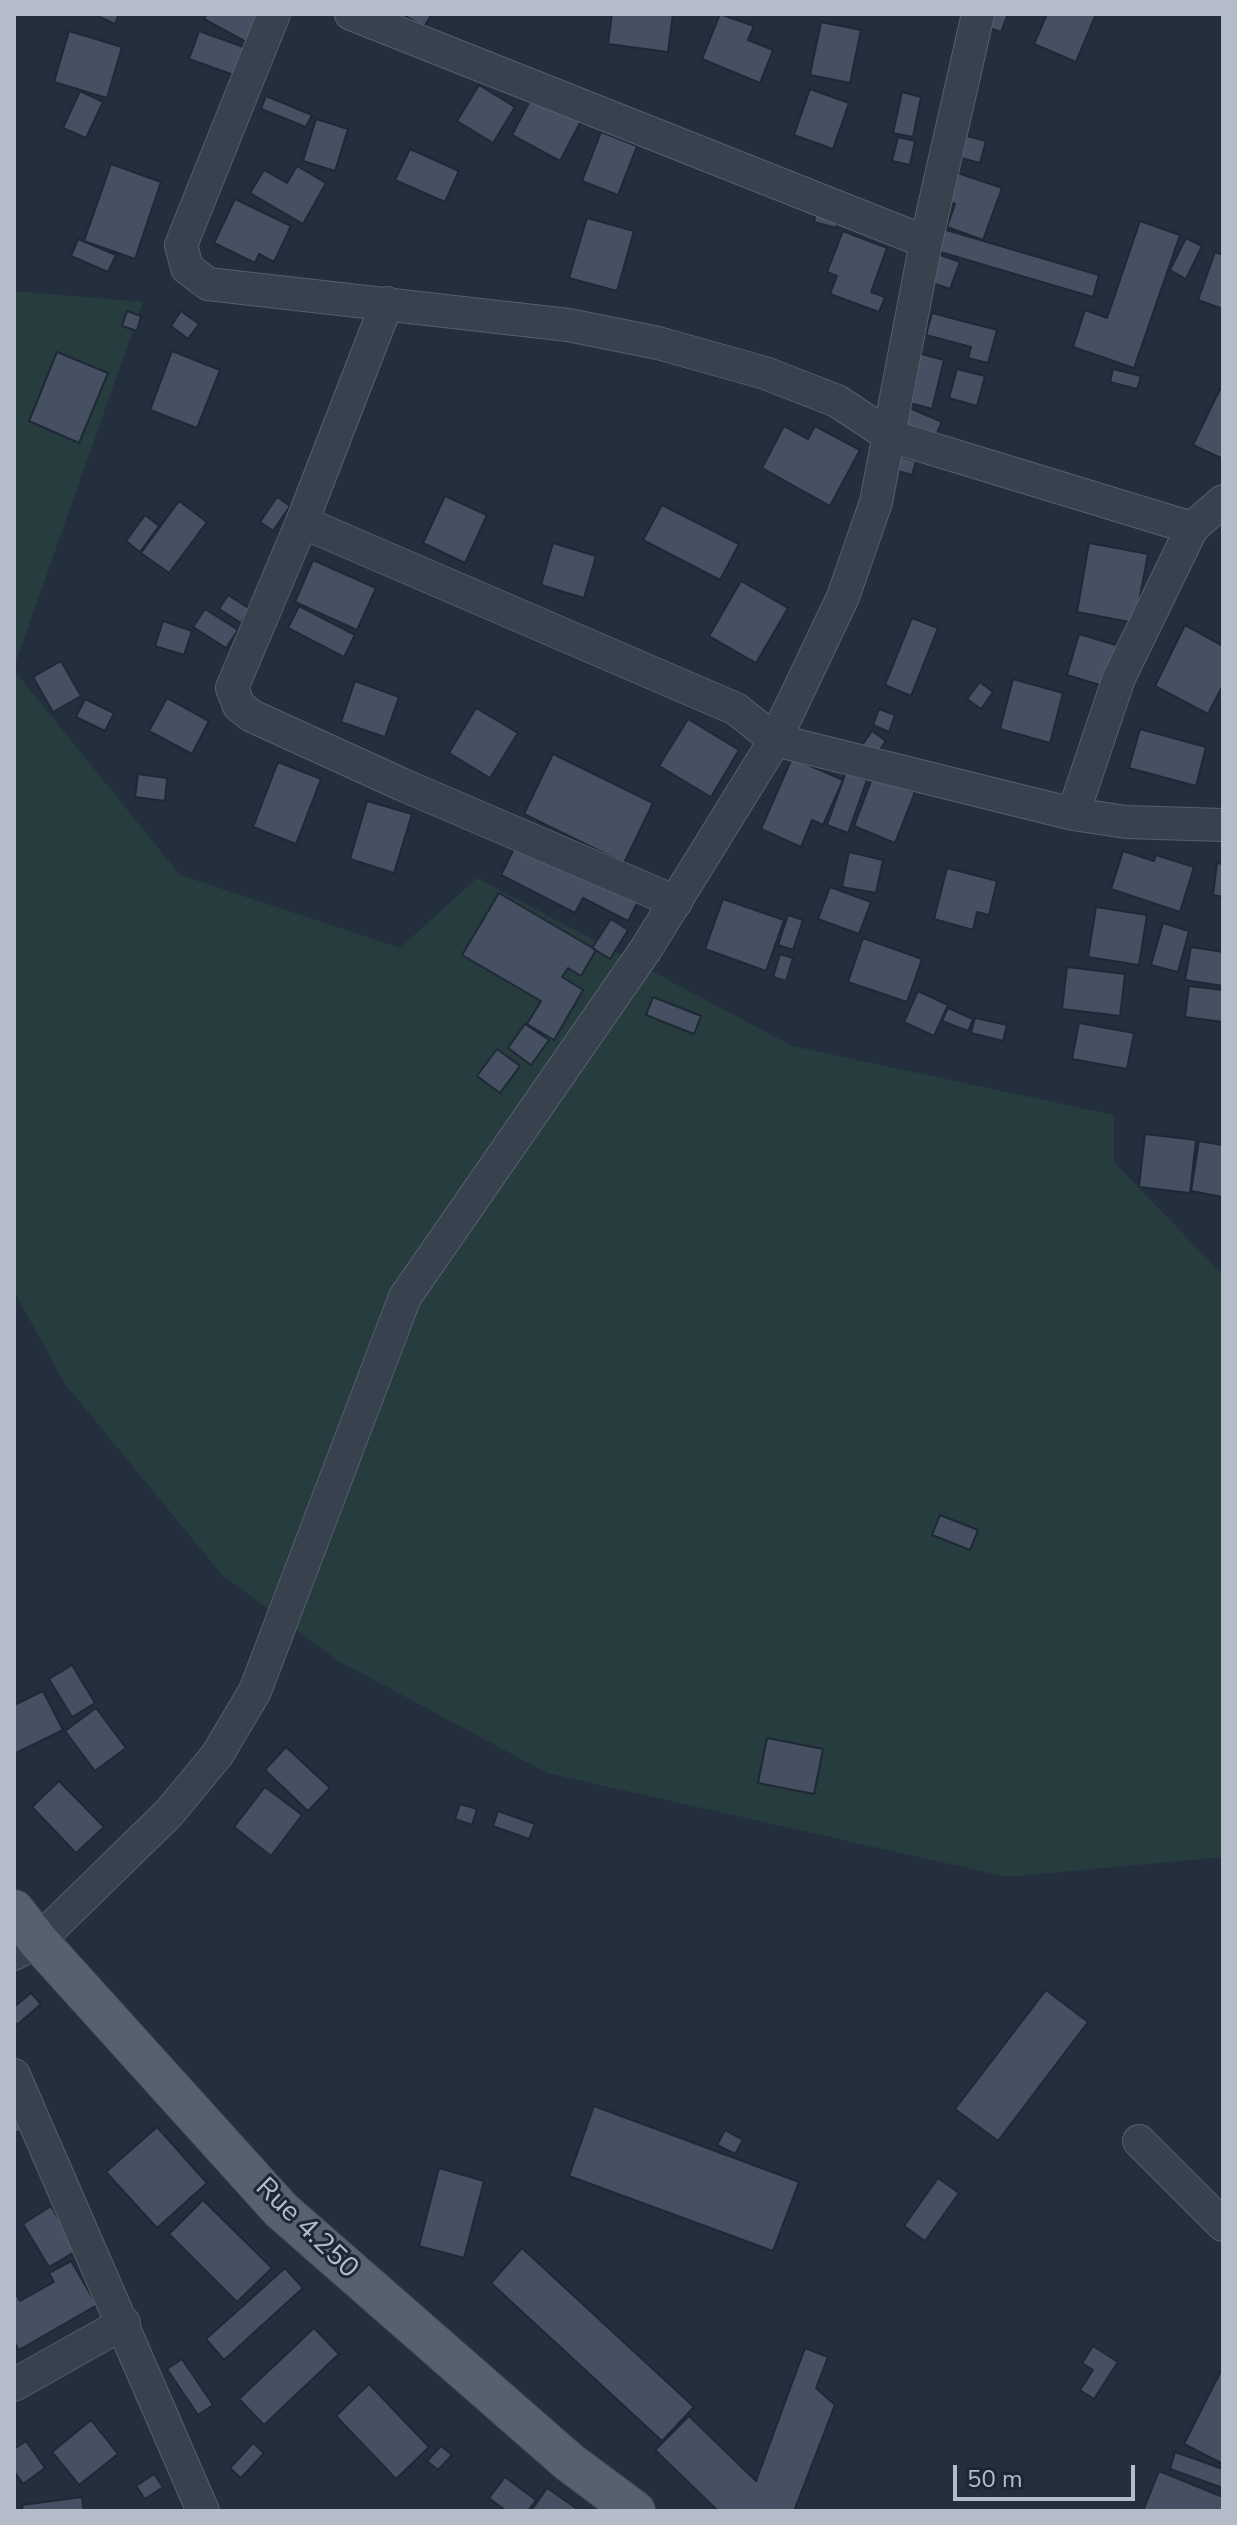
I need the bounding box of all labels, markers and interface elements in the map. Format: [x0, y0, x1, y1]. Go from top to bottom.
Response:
street label: Rue 4.250 [248, 2172, 364, 2286]
scale bar [957, 2449, 1139, 2499]
text: 50 m [967, 2463, 1023, 2495]

